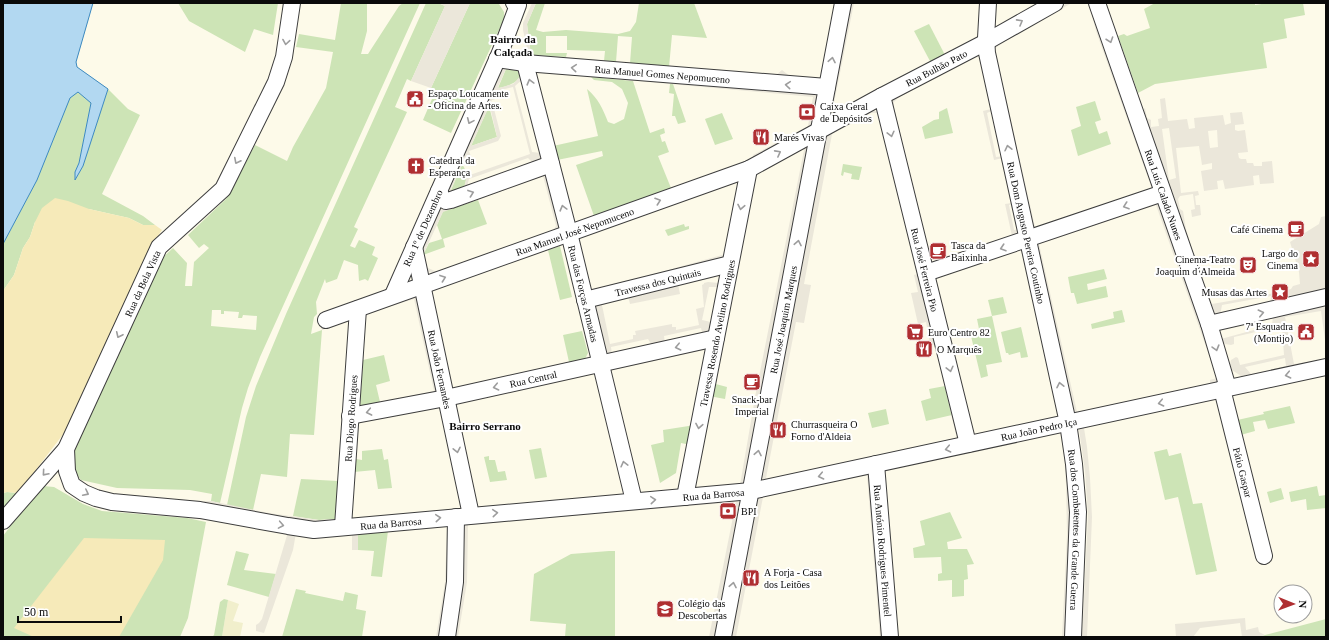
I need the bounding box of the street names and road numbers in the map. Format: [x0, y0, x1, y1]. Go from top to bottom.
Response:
street label: Rua Bulhão Pato [904, 47, 969, 88]
street label: Rua Manuel Gomes Nepomuceno [594, 63, 730, 85]
street label: Rua Luís Calado Nunes [1143, 148, 1185, 242]
street label: Rua Dom Augusto Pereira Coutinho [1005, 161, 1047, 305]
street label: Rua 1º de Dezembro [401, 188, 445, 268]
street label: Rua Manuel José Nepomuceno [514, 205, 635, 257]
street label: Rua José Ferreira Pio [909, 227, 941, 313]
street label: Rua das Forças Armadas [567, 244, 601, 343]
street label: Rua da Bela Vista [122, 248, 162, 318]
street label: Travessa Rosendo Avelino Rodrigues [697, 258, 737, 408]
street label: Rua José Joaquim Marques [767, 265, 799, 375]
street label: Travessa dos Quintais [614, 266, 702, 298]
street label: Rua João Fernandes [426, 329, 454, 410]
street label: Rua Central [509, 368, 558, 389]
street label: Rua Diogo Rodrigues [342, 374, 359, 462]
street label: Rua João Pedro Iça [1000, 415, 1078, 443]
street label: Pátio Gaspar [1231, 446, 1255, 499]
street label: Rua dos Combatentes da Grande Guerra [1066, 448, 1084, 611]
street label: Rua António Rodrigues Pimentel [872, 484, 894, 617]
street label: Rua da Barrosa [682, 486, 745, 503]
street label: Rua da Barrosa [360, 515, 423, 531]

